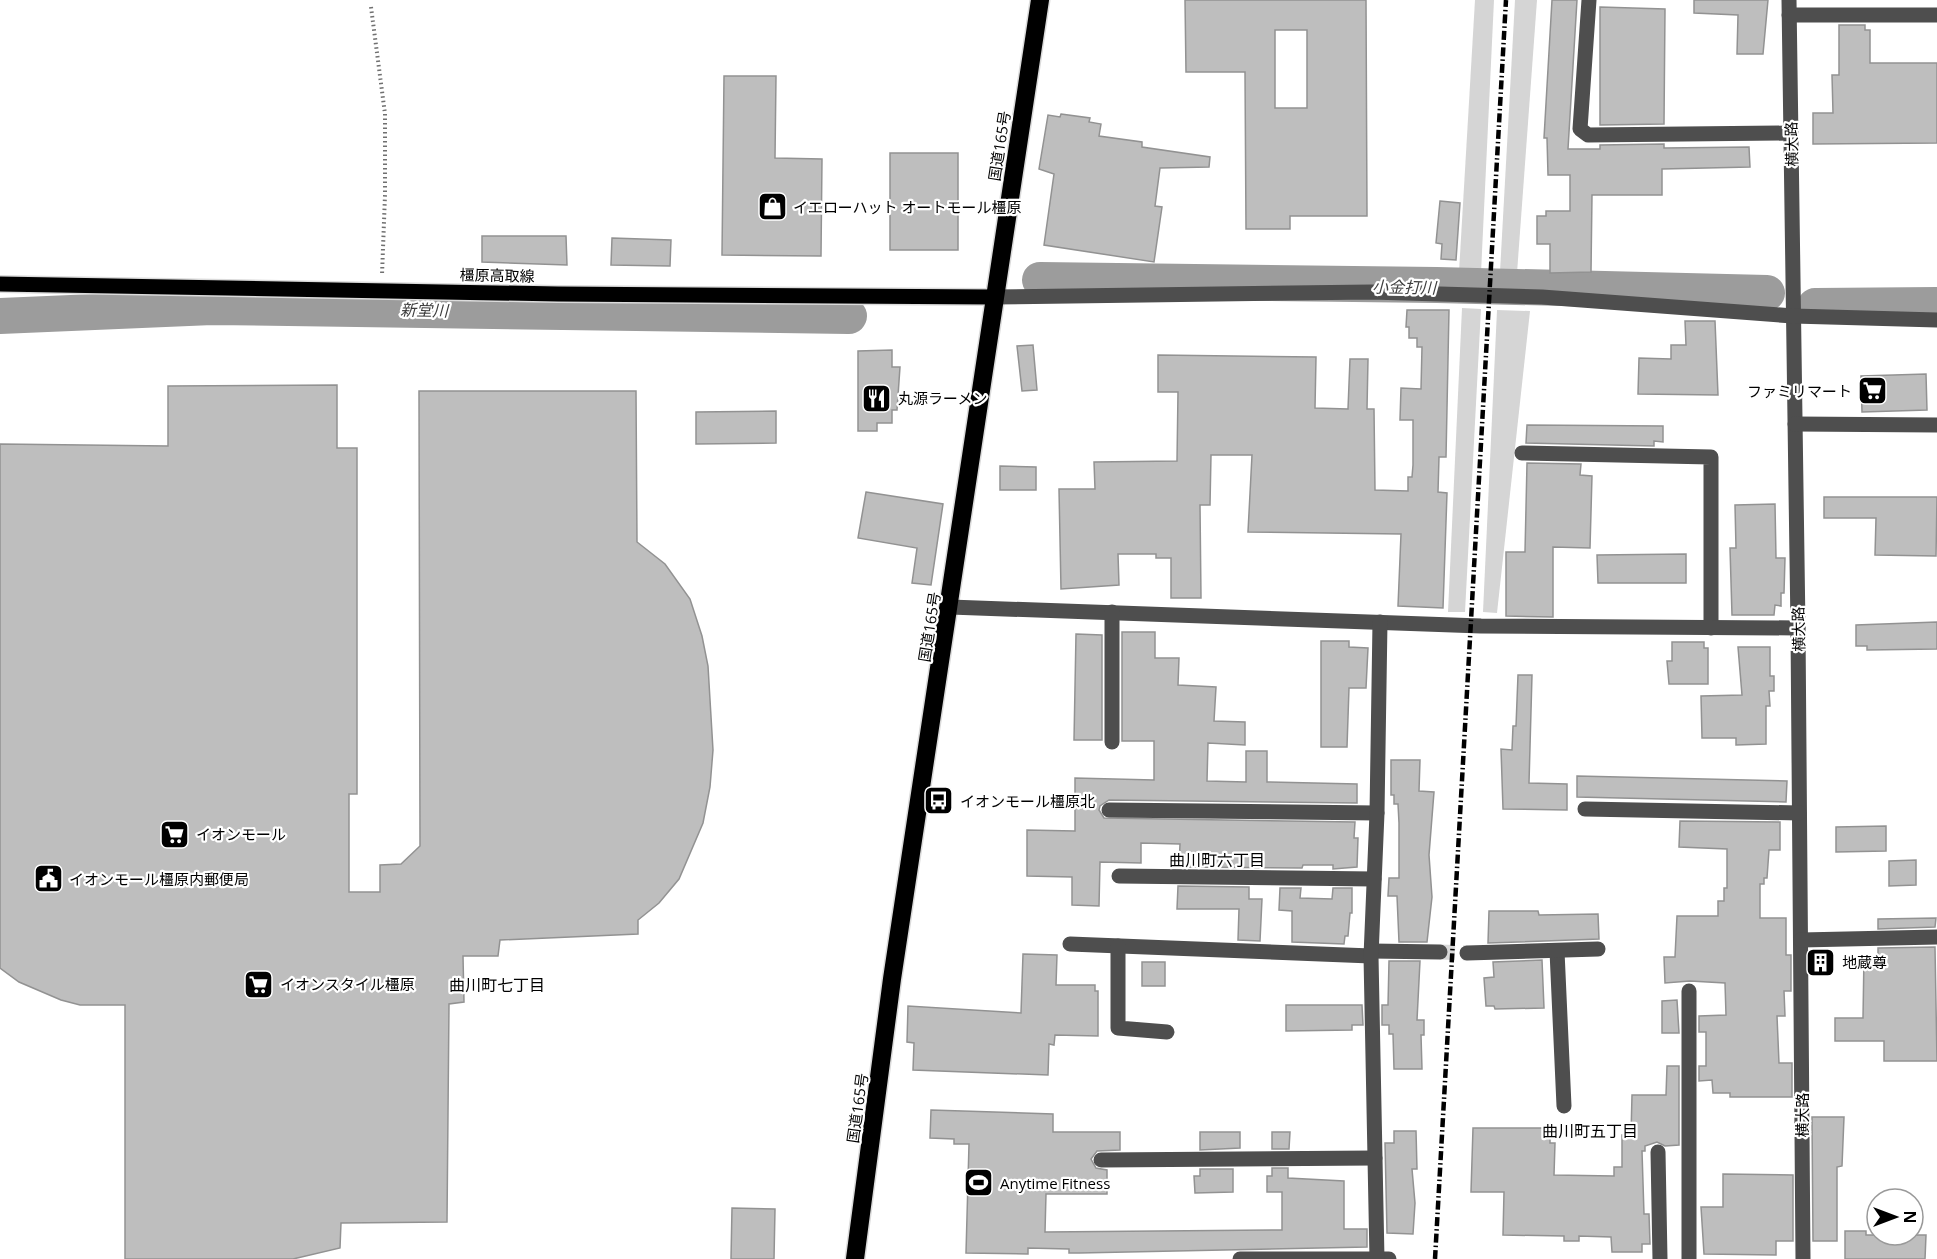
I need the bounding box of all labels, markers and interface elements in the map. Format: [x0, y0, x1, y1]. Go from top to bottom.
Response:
street label: 国道165号 [984, 110, 1014, 182]
street label: 横大路 [1781, 121, 1801, 167]
shop icon: イエローハット オートモール橿原 [756, 191, 788, 223]
place label: イエローハット オートモール橿原 [793, 197, 1021, 217]
street label: 橿原高取線 [459, 264, 535, 286]
water label: 小金打川 [1372, 275, 1438, 299]
water label: 新堂川 [400, 299, 450, 321]
supermarket icon: ファミリマート [1857, 375, 1889, 407]
place label: ファミリマート [1747, 381, 1852, 401]
restaurant icon: 丸源ラーメン [861, 382, 893, 414]
place label: 丸源ラーメン [898, 388, 987, 408]
street label: 国道165号 [914, 591, 944, 663]
street label: 横大路 [1788, 606, 1808, 652]
bus stop icon: イオンモール橿原北 [923, 785, 955, 817]
place label: イオンモール橿原北 [960, 791, 1095, 811]
supermarket icon: イオンモール [159, 818, 191, 850]
place label: イオンモール [196, 824, 286, 844]
district label: 曲川町六丁目 [1169, 849, 1265, 871]
public building icon: イオンモール橿原内郵便局 [32, 863, 64, 895]
place label: イオンモール橿原内郵便局 [69, 869, 249, 889]
building icon: 地蔵尊 [1805, 946, 1837, 978]
place label: 地蔵尊 [1842, 952, 1887, 972]
supermarket icon: イオンスタイル橿原 [243, 968, 275, 1000]
place label: イオンスタイル橿原 [280, 974, 415, 994]
district label: 曲川町七丁目 [449, 974, 545, 996]
street label: 国道165号 [842, 1072, 872, 1144]
street label: 横大路 [1792, 1092, 1812, 1138]
district label: 曲川町五丁目 [1542, 1120, 1638, 1142]
sports icon: Anytime Fitness [963, 1167, 995, 1199]
place label: Anytime Fitness [1000, 1173, 1110, 1193]
north arrow [1865, 1187, 1925, 1247]
text: N [1899, 1210, 1921, 1224]

